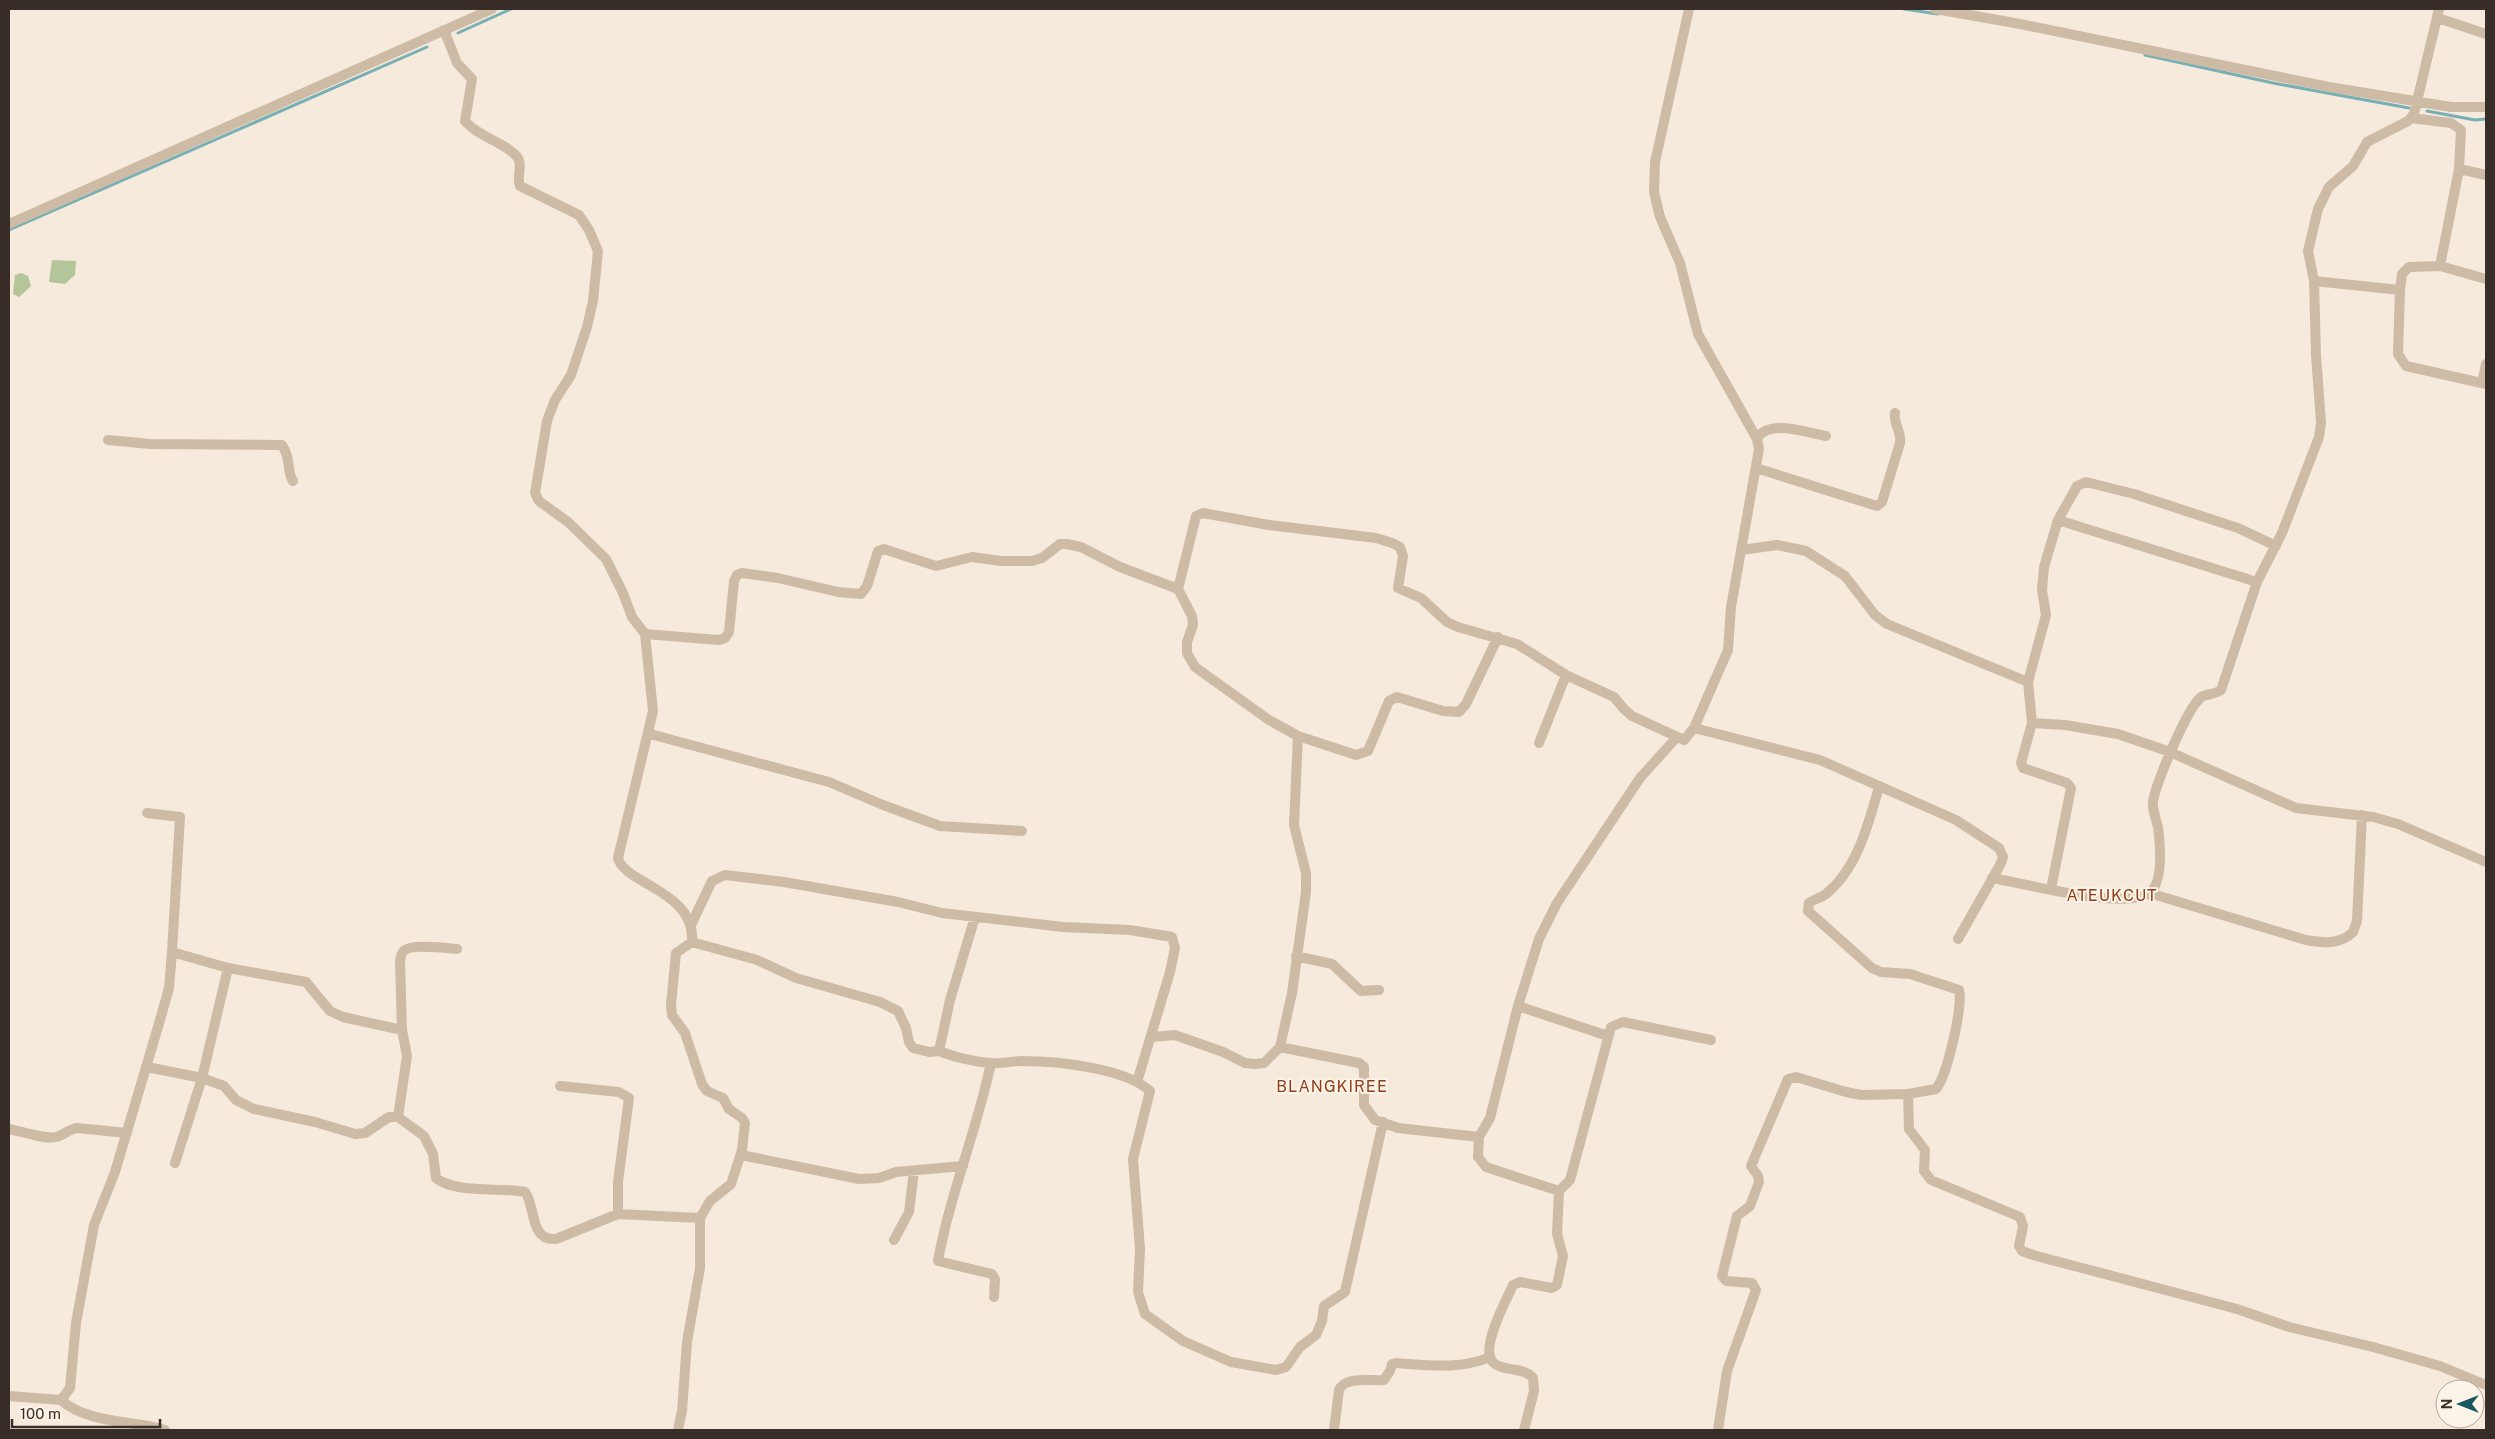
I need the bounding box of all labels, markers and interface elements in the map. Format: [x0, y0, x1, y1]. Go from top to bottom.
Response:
district label: ATEUKCUT [2066, 886, 2158, 905]
district label: BLANGKIREE [1276, 1077, 1388, 1096]
north arrow [2435, 1379, 2485, 1429]
scale bar [12, 1396, 160, 1428]
text: N [2439, 1399, 2455, 1409]
text: 100 m [20, 1405, 61, 1422]

